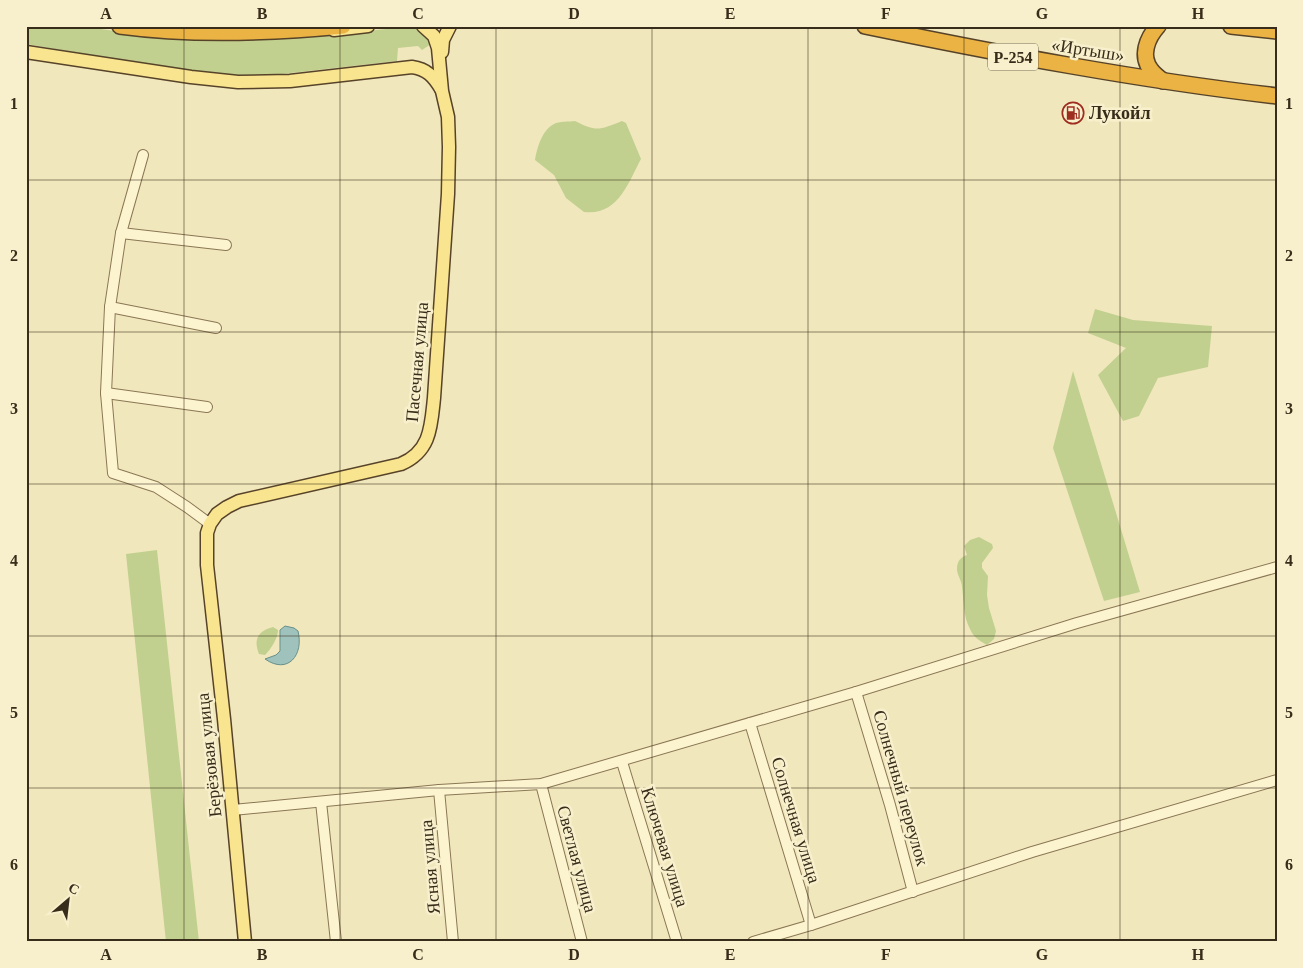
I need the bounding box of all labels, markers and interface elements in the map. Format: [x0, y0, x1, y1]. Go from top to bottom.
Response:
text: A [100, 5, 112, 22]
text: B [257, 5, 268, 22]
text: C [412, 5, 424, 22]
text: D [568, 5, 580, 22]
text: E [725, 5, 735, 22]
text: F [881, 5, 891, 22]
text: G [1036, 5, 1049, 22]
text: H [1192, 5, 1205, 22]
street label: «Иртыш» [1050, 34, 1126, 66]
road number: Р-254 [988, 44, 1038, 70]
text: 1 [10, 95, 18, 112]
text: 1 [1285, 95, 1293, 112]
fuel station icon: Лукойл [1061, 101, 1085, 125]
place label: Лукойл [1089, 103, 1151, 123]
text: 2 [10, 247, 18, 264]
text: 2 [1285, 247, 1293, 264]
street label: Пасечная улица [402, 301, 432, 423]
text: 3 [10, 400, 18, 417]
text: 3 [1285, 400, 1293, 417]
text: 4 [10, 552, 18, 569]
text: 4 [1285, 552, 1293, 569]
street label: Берёзовая улица [193, 692, 225, 818]
text: 5 [10, 704, 18, 721]
text: 5 [1285, 704, 1293, 721]
street label: Солнечный переулок [869, 708, 933, 868]
street label: Солнечная улица [767, 755, 825, 885]
street label: Ключевая улица [637, 785, 693, 909]
street label: Светлая улица [553, 803, 601, 915]
street label: Ясная улица [416, 819, 444, 915]
text: 6 [10, 856, 18, 873]
text: 6 [1285, 856, 1293, 873]
north arrow [42, 876, 92, 926]
text: С [66, 880, 82, 898]
text: A [100, 946, 112, 963]
text: B [257, 946, 268, 963]
text: C [412, 946, 424, 963]
text: D [568, 946, 580, 963]
text: E [725, 946, 735, 963]
text: F [881, 946, 891, 963]
text: G [1036, 946, 1049, 963]
text: H [1192, 946, 1205, 963]

